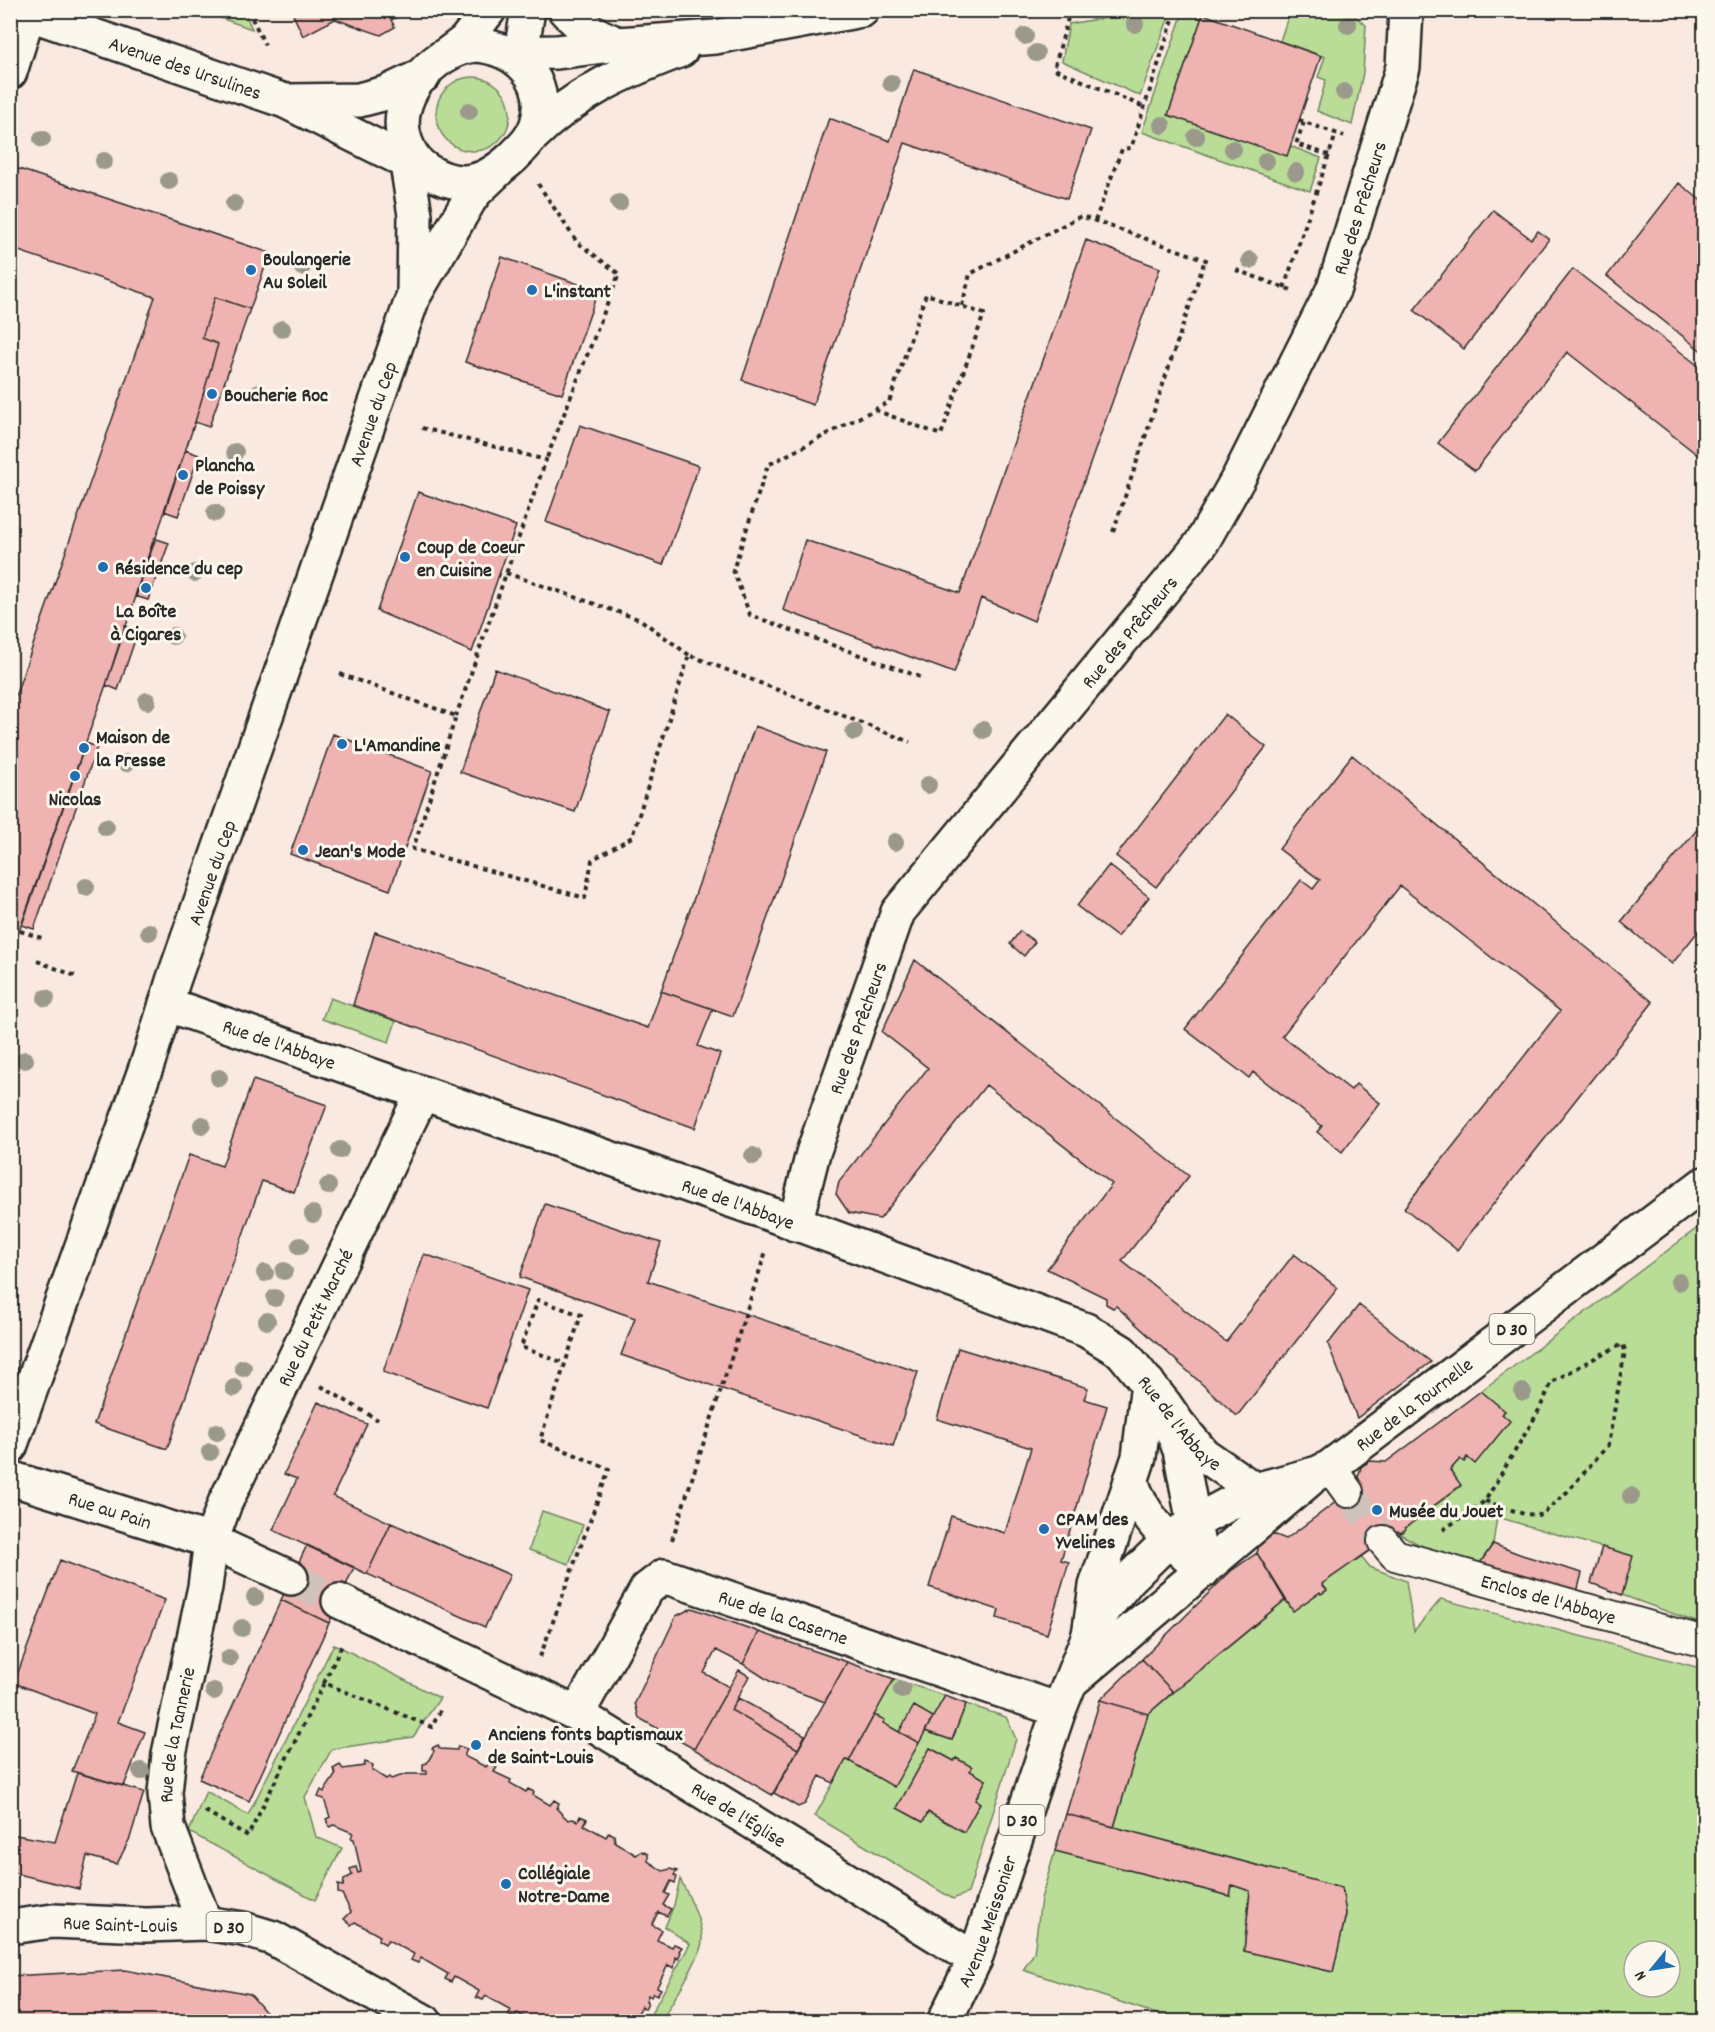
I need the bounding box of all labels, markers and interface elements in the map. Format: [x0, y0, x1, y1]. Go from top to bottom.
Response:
street label: Avenue des Ursulines [105, 31, 265, 109]
street label: Rue des Prêcheurs [1328, 138, 1396, 279]
place label: Boulangerie Au Soleil [263, 247, 351, 298]
marker: Boulangerie Au Soleil [244, 263, 258, 277]
place label: L'instant [544, 279, 611, 307]
marker: L'instant [525, 283, 539, 297]
street label: Avenue du Cep [343, 358, 406, 471]
place label: Boucherie Roc [224, 383, 328, 411]
marker: Boucherie Roc [205, 387, 219, 401]
place label: Plancha de Poissy [195, 453, 265, 504]
marker: Plancha de Poissy [176, 468, 190, 482]
place label: Coup de Coeur en Cuisine [417, 535, 525, 586]
marker: Coup de Coeur en Cuisine [398, 550, 412, 564]
place label: Résidence du cep [115, 556, 243, 584]
marker: Résidence du cep [96, 560, 110, 574]
street label: Rue des Prêcheurs [1076, 571, 1186, 696]
marker: La Boîte à Cigares [139, 581, 153, 595]
place label: La Boîte à Cigares [111, 599, 181, 650]
place label: Maison de la Presse [96, 725, 170, 776]
place label: L'Amandine [354, 733, 441, 761]
marker: L'Amandine [335, 737, 349, 751]
marker: Maison de la Presse [77, 741, 91, 755]
marker: Nicolas [68, 769, 82, 783]
place label: Nicolas [48, 787, 102, 815]
street label: Avenue du Cep [183, 817, 245, 930]
place label: Jean's Mode [315, 839, 406, 867]
marker: Jean's Mode [296, 843, 310, 857]
street label: Rue des Prêcheurs [824, 959, 896, 1099]
street label: Rue de l'Abbaye [218, 1014, 339, 1079]
street label: Rue de l'Abbaye [677, 1173, 798, 1239]
street label: Rue du Petit Marché [272, 1245, 362, 1392]
road number: D 30 [1490, 1314, 1534, 1344]
street label: Rue de la Tournelle [1351, 1352, 1480, 1460]
street label: Rue de l'Abbaye [1129, 1371, 1226, 1480]
street label: Rue au Pain [64, 1486, 154, 1538]
place label: Musée du Jouet [1389, 1499, 1504, 1527]
marker: Musée du Jouet [1370, 1503, 1384, 1517]
place label: CPAM des Yvelines [1055, 1507, 1129, 1558]
marker: CPAM des Yvelines [1037, 1522, 1051, 1536]
street label: Enclos de l'Abbaye [1477, 1569, 1619, 1634]
street label: Rue de la Caserne [714, 1584, 851, 1654]
street label: Rue de la Tannerie [154, 1665, 204, 1804]
place label: Anciens fonts baptismaux de Saint-Louis [488, 1722, 683, 1773]
marker: Anciens fonts baptismaux de Saint-Louis [469, 1738, 483, 1752]
street label: Rue de l'Église [685, 1777, 791, 1856]
road number: D 30 [1000, 1805, 1044, 1835]
street label: Avenue Meissonier [952, 1852, 1026, 1993]
place label: Collégiale Notre-Dame [518, 1861, 610, 1912]
marker: Collégiale Notre-Dame [499, 1877, 513, 1891]
street label: Rue Saint-Louis [62, 1910, 179, 1942]
road number: D 30 [206, 1912, 252, 1942]
north arrow [1622, 1939, 1682, 1999]
text: N [1629, 1966, 1653, 1984]

